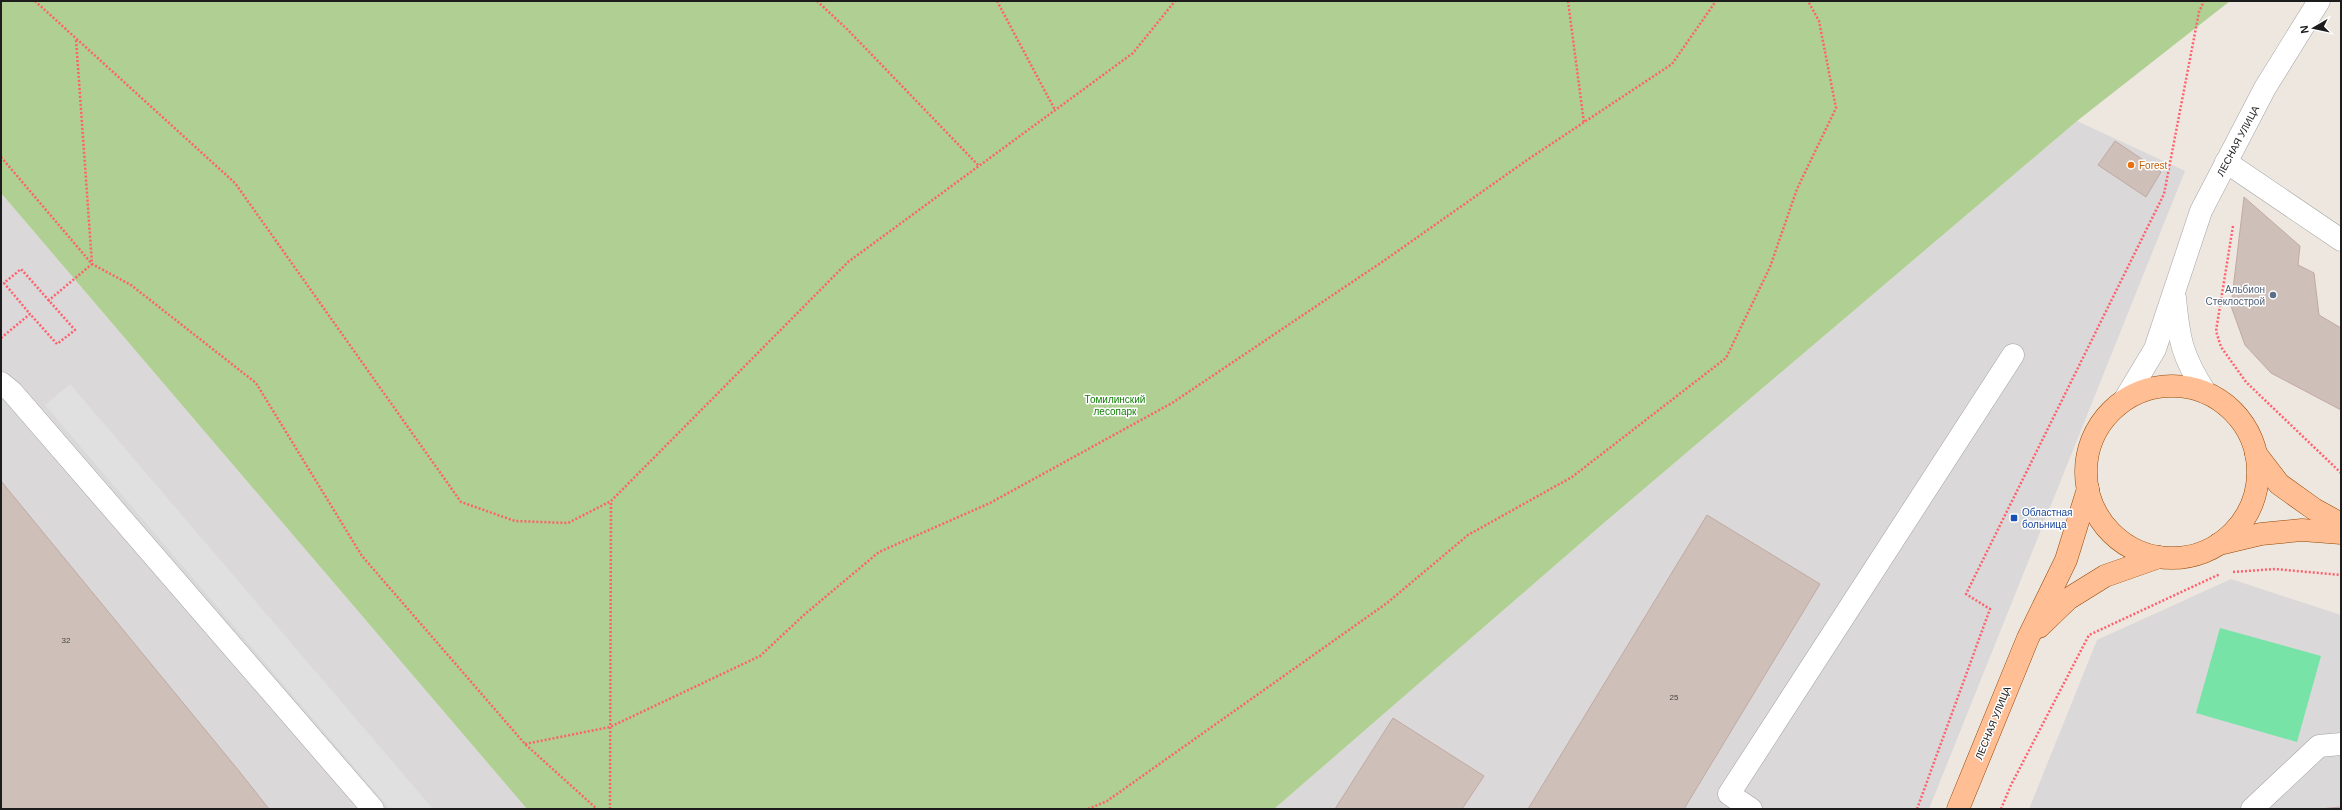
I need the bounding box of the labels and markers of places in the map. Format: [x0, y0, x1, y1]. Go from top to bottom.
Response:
marker: Forest [2126, 160, 2136, 170]
place label: Forest [2139, 160, 2168, 171]
place label: Альбион Стеклострой [2205, 284, 2265, 307]
marker: Альбион Стеклострой [2268, 290, 2278, 300]
place label: Областная больница [2022, 507, 2073, 530]
marker: Областная больница [2009, 513, 2019, 523]

